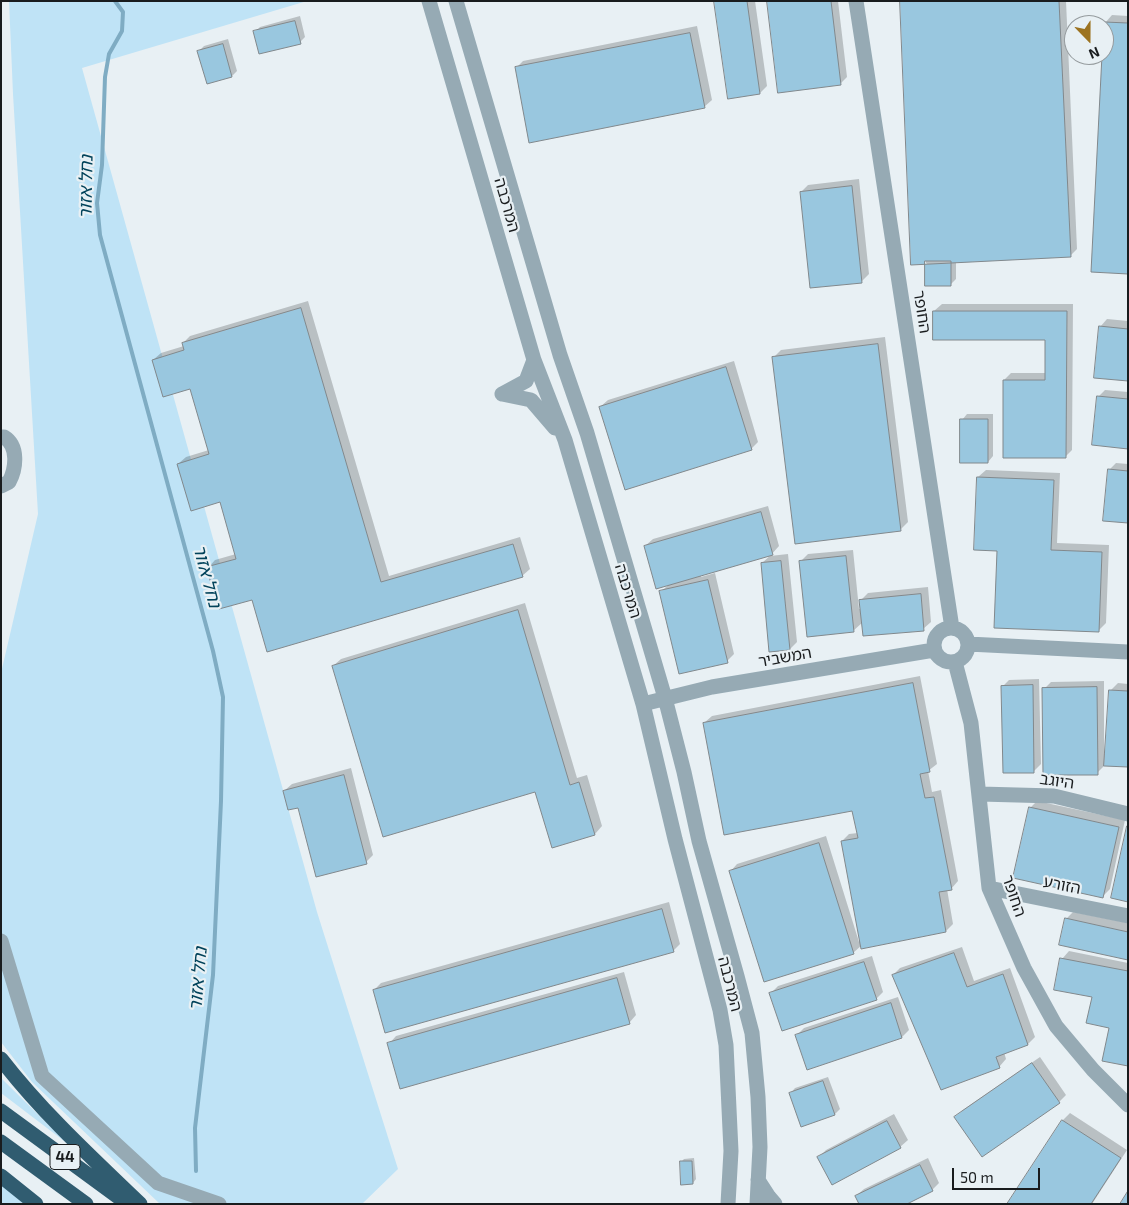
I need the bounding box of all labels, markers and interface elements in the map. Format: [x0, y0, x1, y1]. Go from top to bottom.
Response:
north arrow [1064, 15, 1114, 65]
text: N [1087, 44, 1102, 63]
water label: נחל אזור [75, 155, 97, 219]
street label: המרכבה [490, 175, 524, 235]
street label: החופר [909, 289, 935, 335]
water label: נחל אזור [188, 542, 226, 610]
street label: המרכבה [611, 561, 645, 621]
street label: המשביר [757, 643, 813, 671]
street label: היוגב [1038, 769, 1076, 793]
street label: החופר [998, 872, 1030, 920]
street label: הזורע [1042, 872, 1082, 898]
water label: נחל אזור [184, 946, 212, 1012]
street label: המרכבה [714, 954, 746, 1014]
road number: 44 [50, 1144, 80, 1170]
scale bar [954, 1158, 1042, 1190]
text: 50 m [960, 1168, 994, 1186]

